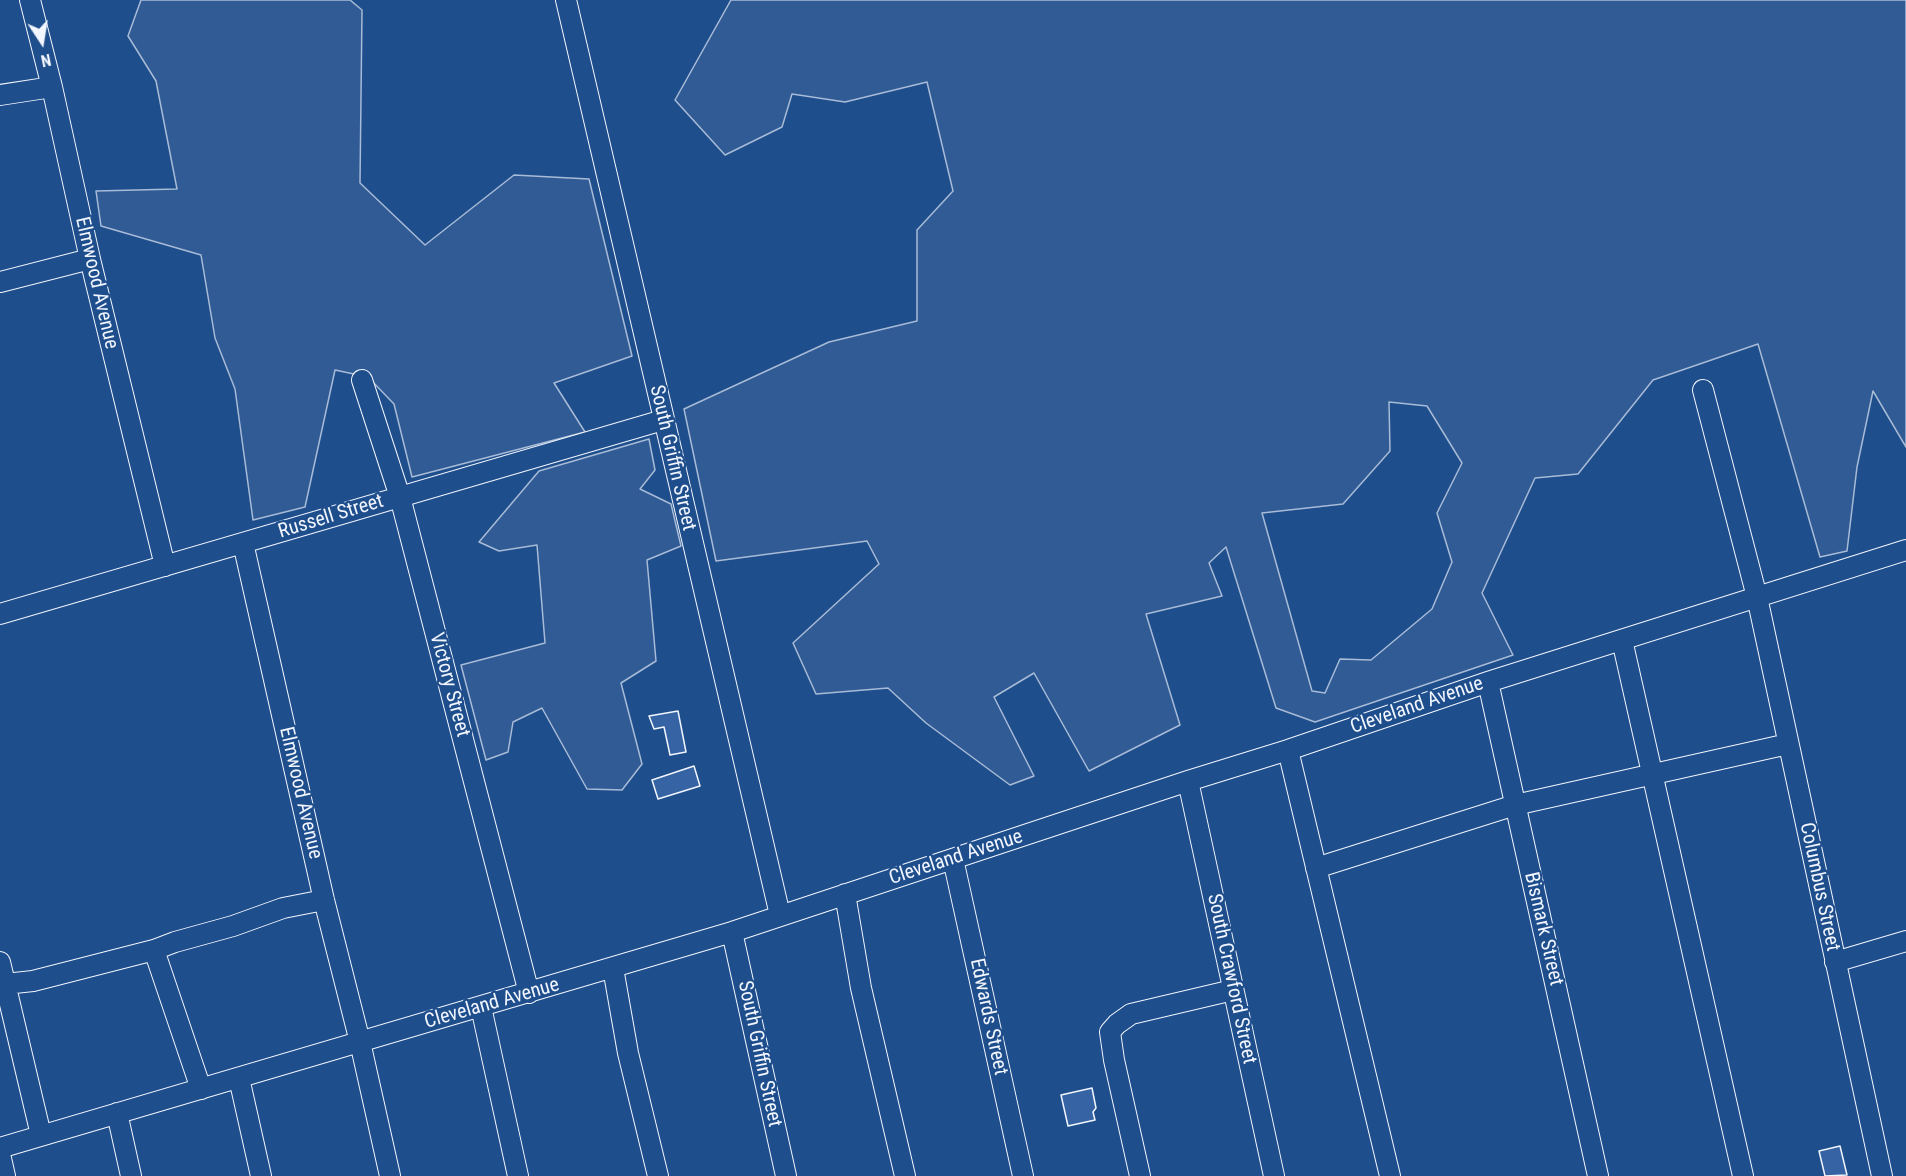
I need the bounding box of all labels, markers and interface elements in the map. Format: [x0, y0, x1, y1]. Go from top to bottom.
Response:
north arrow [12, 12, 72, 72]
text: N [39, 50, 53, 70]
street label: Elmwood Avenue [69, 215, 123, 351]
street label: South Griffin Street [644, 383, 700, 533]
street label: Russell Street [276, 490, 386, 544]
street label: Victory Street [424, 630, 474, 740]
street label: Cleveland Avenue [1347, 672, 1487, 740]
street label: Elmwood Avenue [273, 725, 327, 861]
street label: Columbus Street [1794, 821, 1844, 953]
street label: Cleveland Avenue [886, 825, 1026, 891]
street label: Bismark Street [1518, 870, 1568, 988]
street label: South Crawford Street [1201, 892, 1261, 1066]
street label: Edwards Street [964, 956, 1012, 1078]
street label: Cleveland Avenue [422, 973, 562, 1035]
street label: South Griffin Street [732, 979, 786, 1129]

